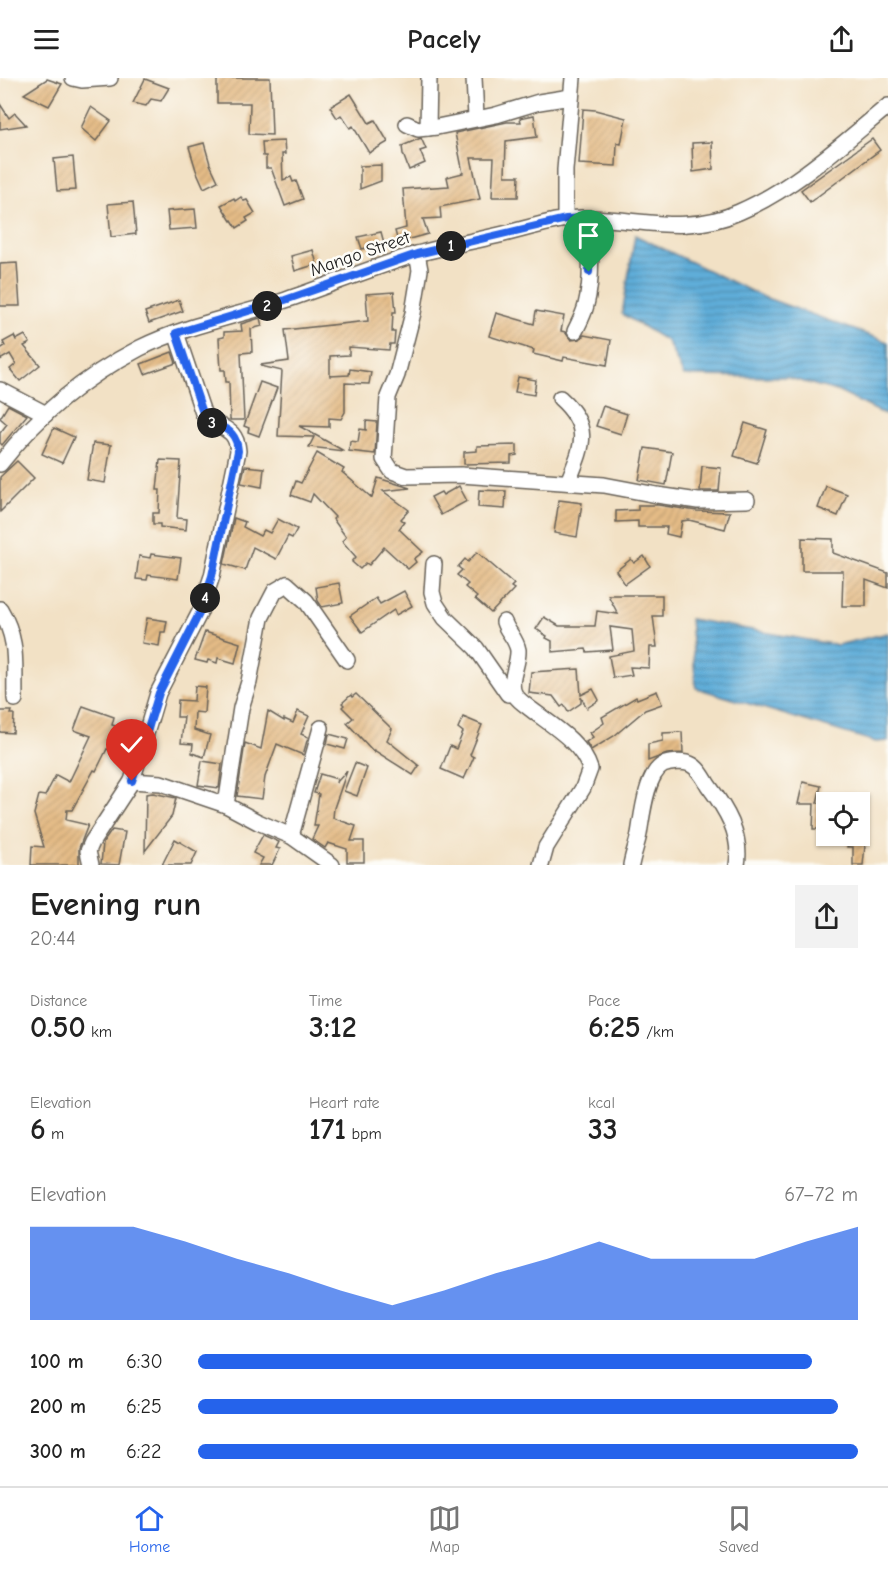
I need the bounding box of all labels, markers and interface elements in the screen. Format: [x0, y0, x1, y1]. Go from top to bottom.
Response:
icon: menu [30, 23, 63, 56]
icon: share [825, 23, 858, 56]
text: Pacely [407, 24, 481, 55]
pin [563, 210, 614, 272]
icon: arrive [572, 219, 605, 252]
street label: Mango Street [307, 227, 414, 281]
pin: 1 [436, 231, 466, 261]
text: 1 [448, 237, 454, 255]
pin: 2 [252, 291, 282, 321]
text: 2 [263, 297, 271, 315]
pin: 3 [197, 408, 227, 438]
text: 3 [208, 414, 216, 432]
pin: 4 [190, 583, 220, 613]
text: 4 [201, 589, 209, 607]
pin [106, 719, 157, 781]
icon: check [115, 728, 148, 761]
map controls [816, 792, 870, 846]
button: locate [816, 792, 870, 846]
text: Evening run [30, 885, 201, 923]
button: share [795, 885, 858, 948]
text: 20:44 [30, 927, 76, 950]
text: Distance [30, 992, 87, 1010]
text: Time [309, 992, 342, 1010]
text: Pace [588, 992, 620, 1010]
text: 0.50 [30, 1010, 86, 1045]
text: 3:12 [309, 1010, 357, 1045]
text: 6:25 [588, 1010, 641, 1045]
text: km [86, 1023, 112, 1041]
text: /km [641, 1023, 674, 1041]
text: Elevation [30, 1094, 91, 1112]
text: Heart rate [309, 1094, 380, 1112]
text: kcal [588, 1094, 615, 1112]
text: 6 [30, 1112, 46, 1147]
text: 171 [309, 1112, 346, 1147]
text: 33 [588, 1112, 618, 1147]
text: m [46, 1125, 64, 1143]
text: bpm [346, 1125, 382, 1143]
text: Elevation [30, 1183, 107, 1206]
text: 67–72 m [784, 1183, 858, 1206]
text: 100 m [30, 1350, 84, 1373]
text: 6:30 [126, 1350, 163, 1373]
text: 200 m [30, 1395, 86, 1418]
text: 6:25 [126, 1395, 162, 1418]
text: 300 m [30, 1440, 86, 1463]
text: 6:22 [126, 1440, 161, 1463]
tab: Home [129, 1502, 170, 1556]
tab: Map [428, 1502, 461, 1556]
tab: Saved [719, 1502, 759, 1556]

